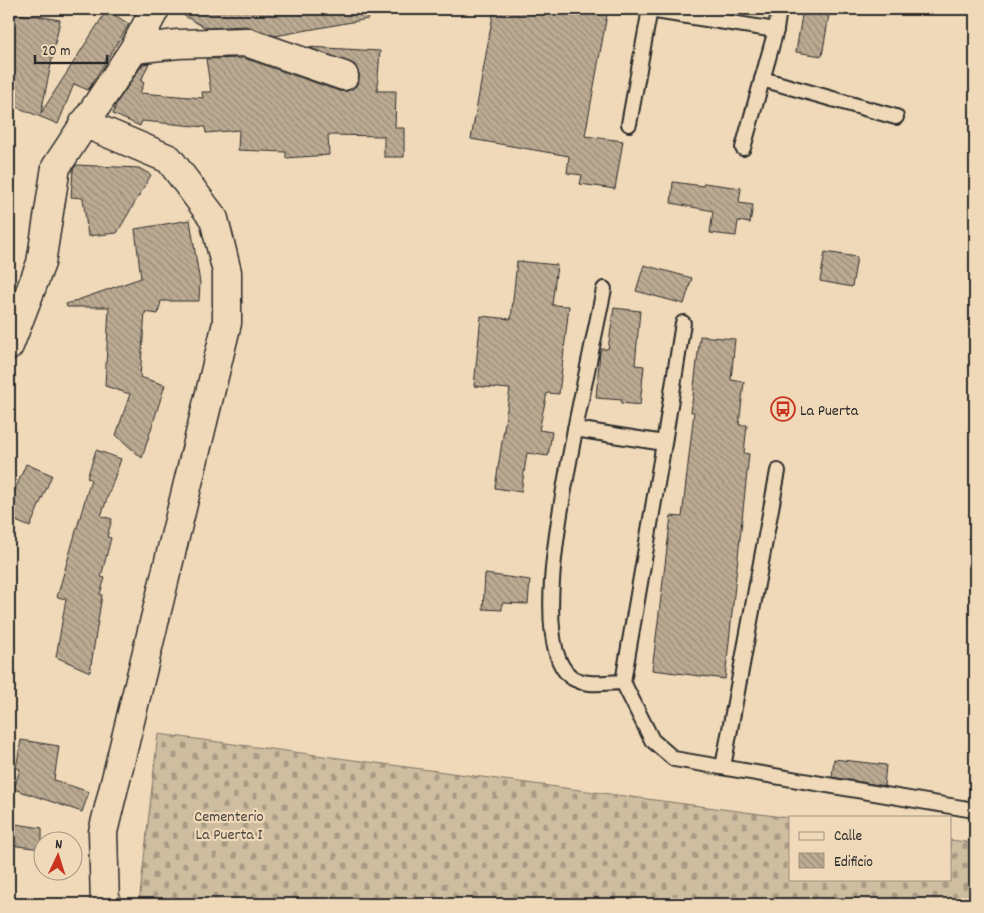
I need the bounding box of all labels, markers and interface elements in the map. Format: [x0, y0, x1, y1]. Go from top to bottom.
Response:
scale bar [35, 32, 108, 64]
text: 20 m [42, 41, 70, 63]
bus stop icon: La Puerta [770, 396, 796, 422]
place label: La Puerta [800, 400, 859, 423]
park label: Cementerio La Puerta I [194, 806, 264, 847]
legend [789, 816, 952, 880]
text: Calle [834, 826, 863, 848]
north arrow [32, 830, 82, 880]
text: N [55, 835, 63, 855]
text: Edificio [834, 852, 873, 874]

